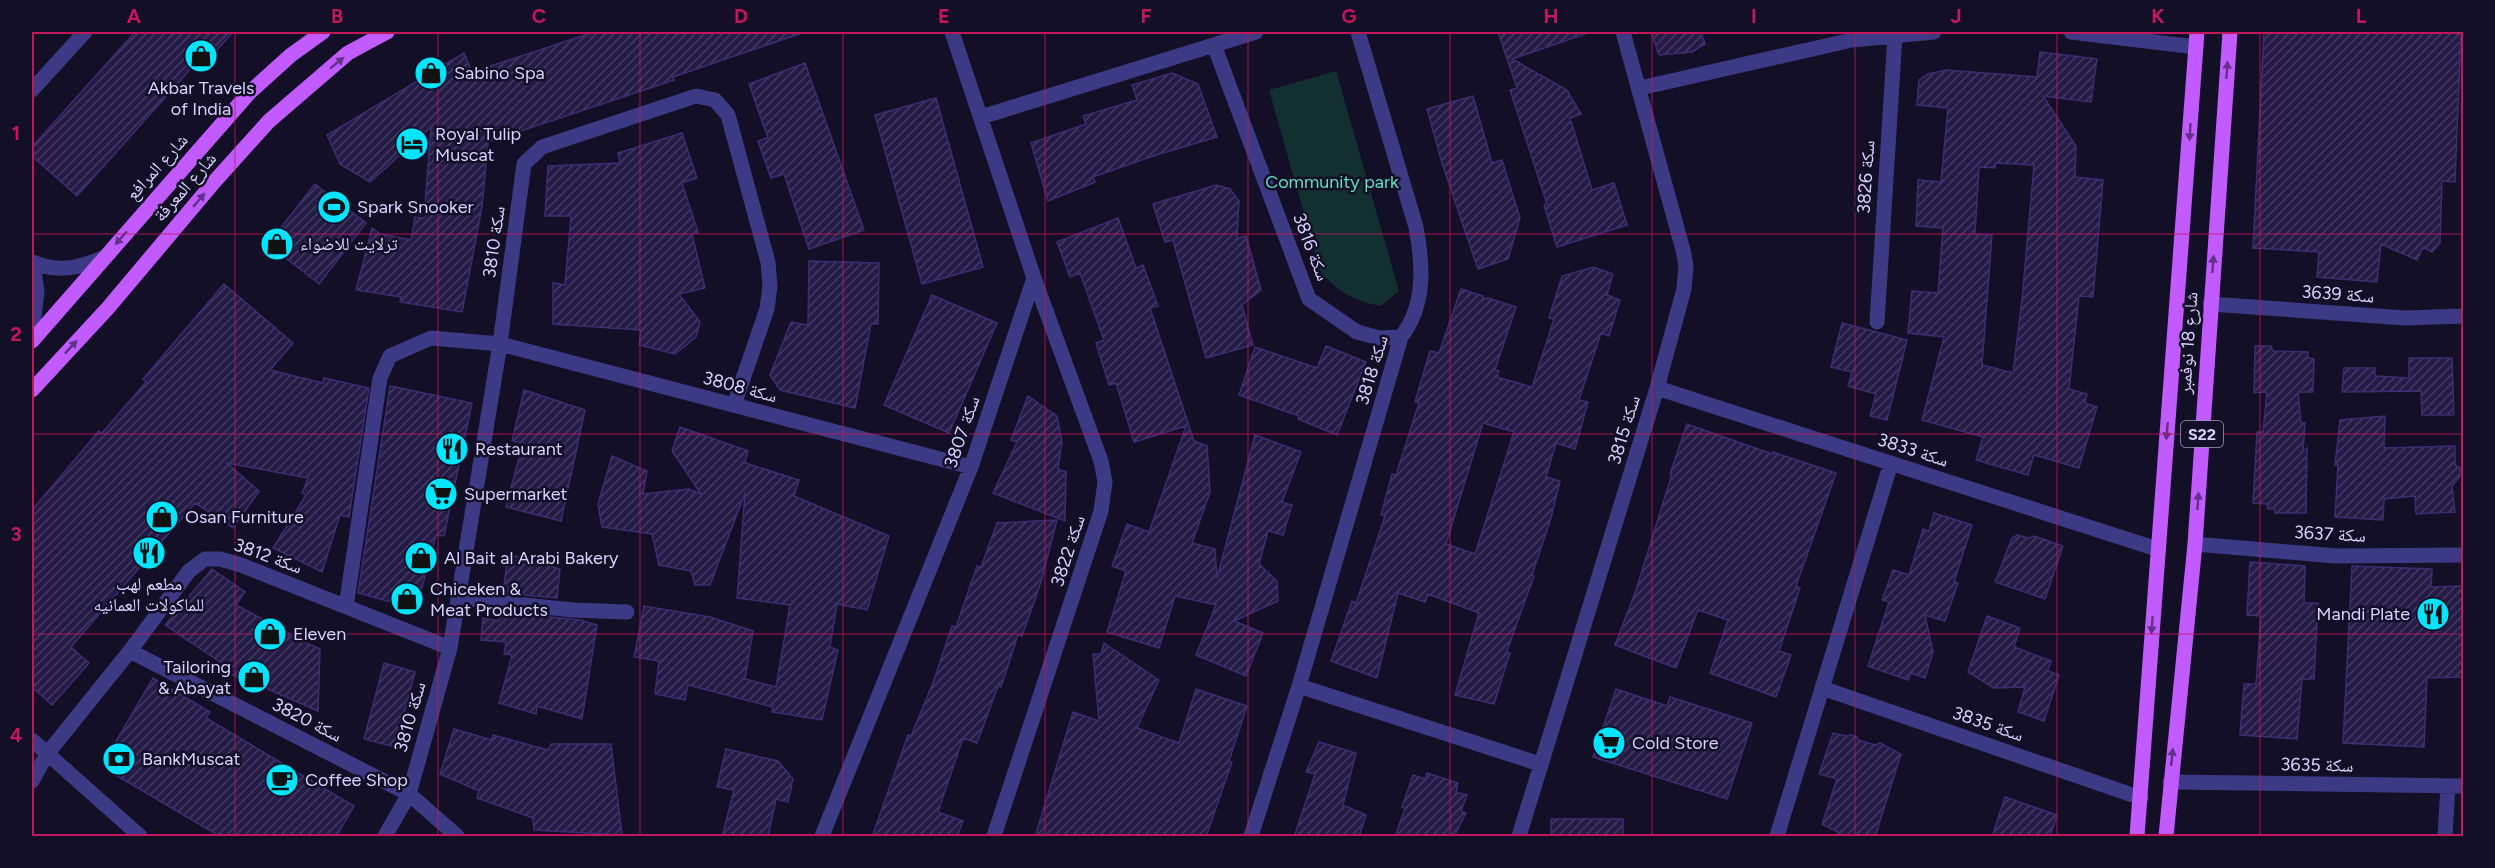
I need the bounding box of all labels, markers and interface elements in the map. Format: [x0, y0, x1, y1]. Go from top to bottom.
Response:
text: A [127, 4, 142, 28]
text: B [331, 4, 343, 28]
text: C [532, 4, 546, 28]
text: D [734, 4, 748, 28]
text: E [938, 4, 950, 28]
text: F [1140, 4, 1152, 28]
text: G [1342, 4, 1357, 28]
text: H [1544, 4, 1559, 28]
text: I [1751, 4, 1757, 28]
text: J [1950, 4, 1962, 28]
text: K [2151, 4, 2165, 28]
text: L [2356, 4, 2367, 28]
shop icon: Akbar Travels of India [183, 38, 219, 74]
shop icon: Sabino Spa [413, 55, 449, 91]
one-way arrow [329, 56, 345, 69]
one-way arrow [2222, 60, 2232, 79]
place label: Sabino Spa [454, 62, 545, 84]
place label: Akbar Travels of India [148, 77, 254, 120]
text: 1 [12, 121, 20, 145]
one-way arrow [2186, 122, 2195, 141]
place label: Royal Tulip Muscat [435, 123, 521, 166]
hotel icon: Royal Tulip Muscat [394, 126, 430, 162]
street label: شارع المرافع [121, 129, 193, 205]
street label: سكة 3826 [1852, 139, 1880, 215]
street label: شارع المعرفة [149, 148, 221, 226]
park label: Community park [1265, 171, 1399, 193]
sports icon: Spark Snooker [316, 189, 352, 225]
one-way arrow [192, 193, 205, 208]
place label: Spark Snooker [357, 196, 474, 218]
street label: سكة 3810 [478, 205, 510, 279]
street label: سكة 3816 [1288, 210, 1334, 284]
shop icon: ترلايت للاضواء [259, 226, 295, 262]
one-way arrow [115, 230, 128, 245]
place label: ترلايت للاضواء [300, 233, 398, 255]
one-way arrow [2209, 255, 2218, 274]
street label: سكة 3639 [2301, 280, 2375, 308]
street label: شارع 18 نوفمبر [2173, 291, 2203, 396]
text: 2 [10, 322, 22, 346]
street label: سكة 3818 [1351, 332, 1393, 408]
one-way arrow [64, 341, 78, 355]
street label: سكة 3808 [700, 367, 780, 407]
street label: سكة 3807 [939, 393, 985, 471]
street label: سكة 3815 [1603, 393, 1645, 467]
one-way arrow [2163, 421, 2172, 440]
road number: S22 [2181, 421, 2223, 447]
street label: سكة 3833 [1875, 428, 1951, 472]
restaurant icon: Restaurant [434, 431, 470, 467]
place label: Restaurant [475, 438, 563, 460]
supermarket icon: Supermarket [423, 476, 459, 512]
place label: Supermarket [464, 483, 568, 505]
one-way arrow [2193, 491, 2202, 510]
shop icon: Osan Furniture [144, 499, 180, 535]
place label: Osan Furniture [185, 506, 304, 528]
street label: سكة 3822 [1046, 513, 1090, 589]
street label: سكة 3637 [2293, 521, 2367, 547]
text: 3 [10, 522, 22, 546]
street label: سكة 3812 [231, 534, 305, 578]
restaurant icon: مطعم لهب للماكولات العمانيه [131, 535, 167, 571]
shop icon: Al Bait al Arabi Bakery [403, 540, 439, 576]
place label: Al Bait al Arabi Bakery [444, 547, 619, 569]
place label: مطعم لهب للماكولات العمانيه [94, 573, 204, 616]
place label: Chiceken & Meat Products [430, 578, 548, 621]
shop icon: Chiceken & Meat Products [389, 581, 425, 617]
restaurant icon: Mandi Plate [2415, 596, 2451, 632]
place label: Mandi Plate [2316, 603, 2410, 625]
shop icon: Eleven [252, 616, 288, 652]
one-way arrow [2147, 616, 2157, 635]
place label: Eleven [293, 623, 346, 645]
place label: Tailoring & Abayat [158, 656, 231, 699]
shop icon: Tailoring & Abayat [236, 659, 272, 695]
street label: سكة 3810 [389, 679, 431, 755]
street label: سكة 3820 [269, 693, 345, 747]
street label: سكة 3835 [1950, 702, 2026, 746]
text: 4 [10, 723, 23, 747]
supermarket icon: Cold Store [1591, 725, 1627, 761]
place label: Cold Store [1632, 732, 1719, 754]
bank icon: BankMuscat [101, 741, 137, 777]
place label: BankMuscat [142, 748, 241, 770]
one-way arrow [2167, 748, 2177, 767]
street label: سكة 3635 [2280, 753, 2354, 777]
cafe icon: Coffee Shop [264, 762, 300, 798]
place label: Coffee Shop [305, 769, 408, 791]

